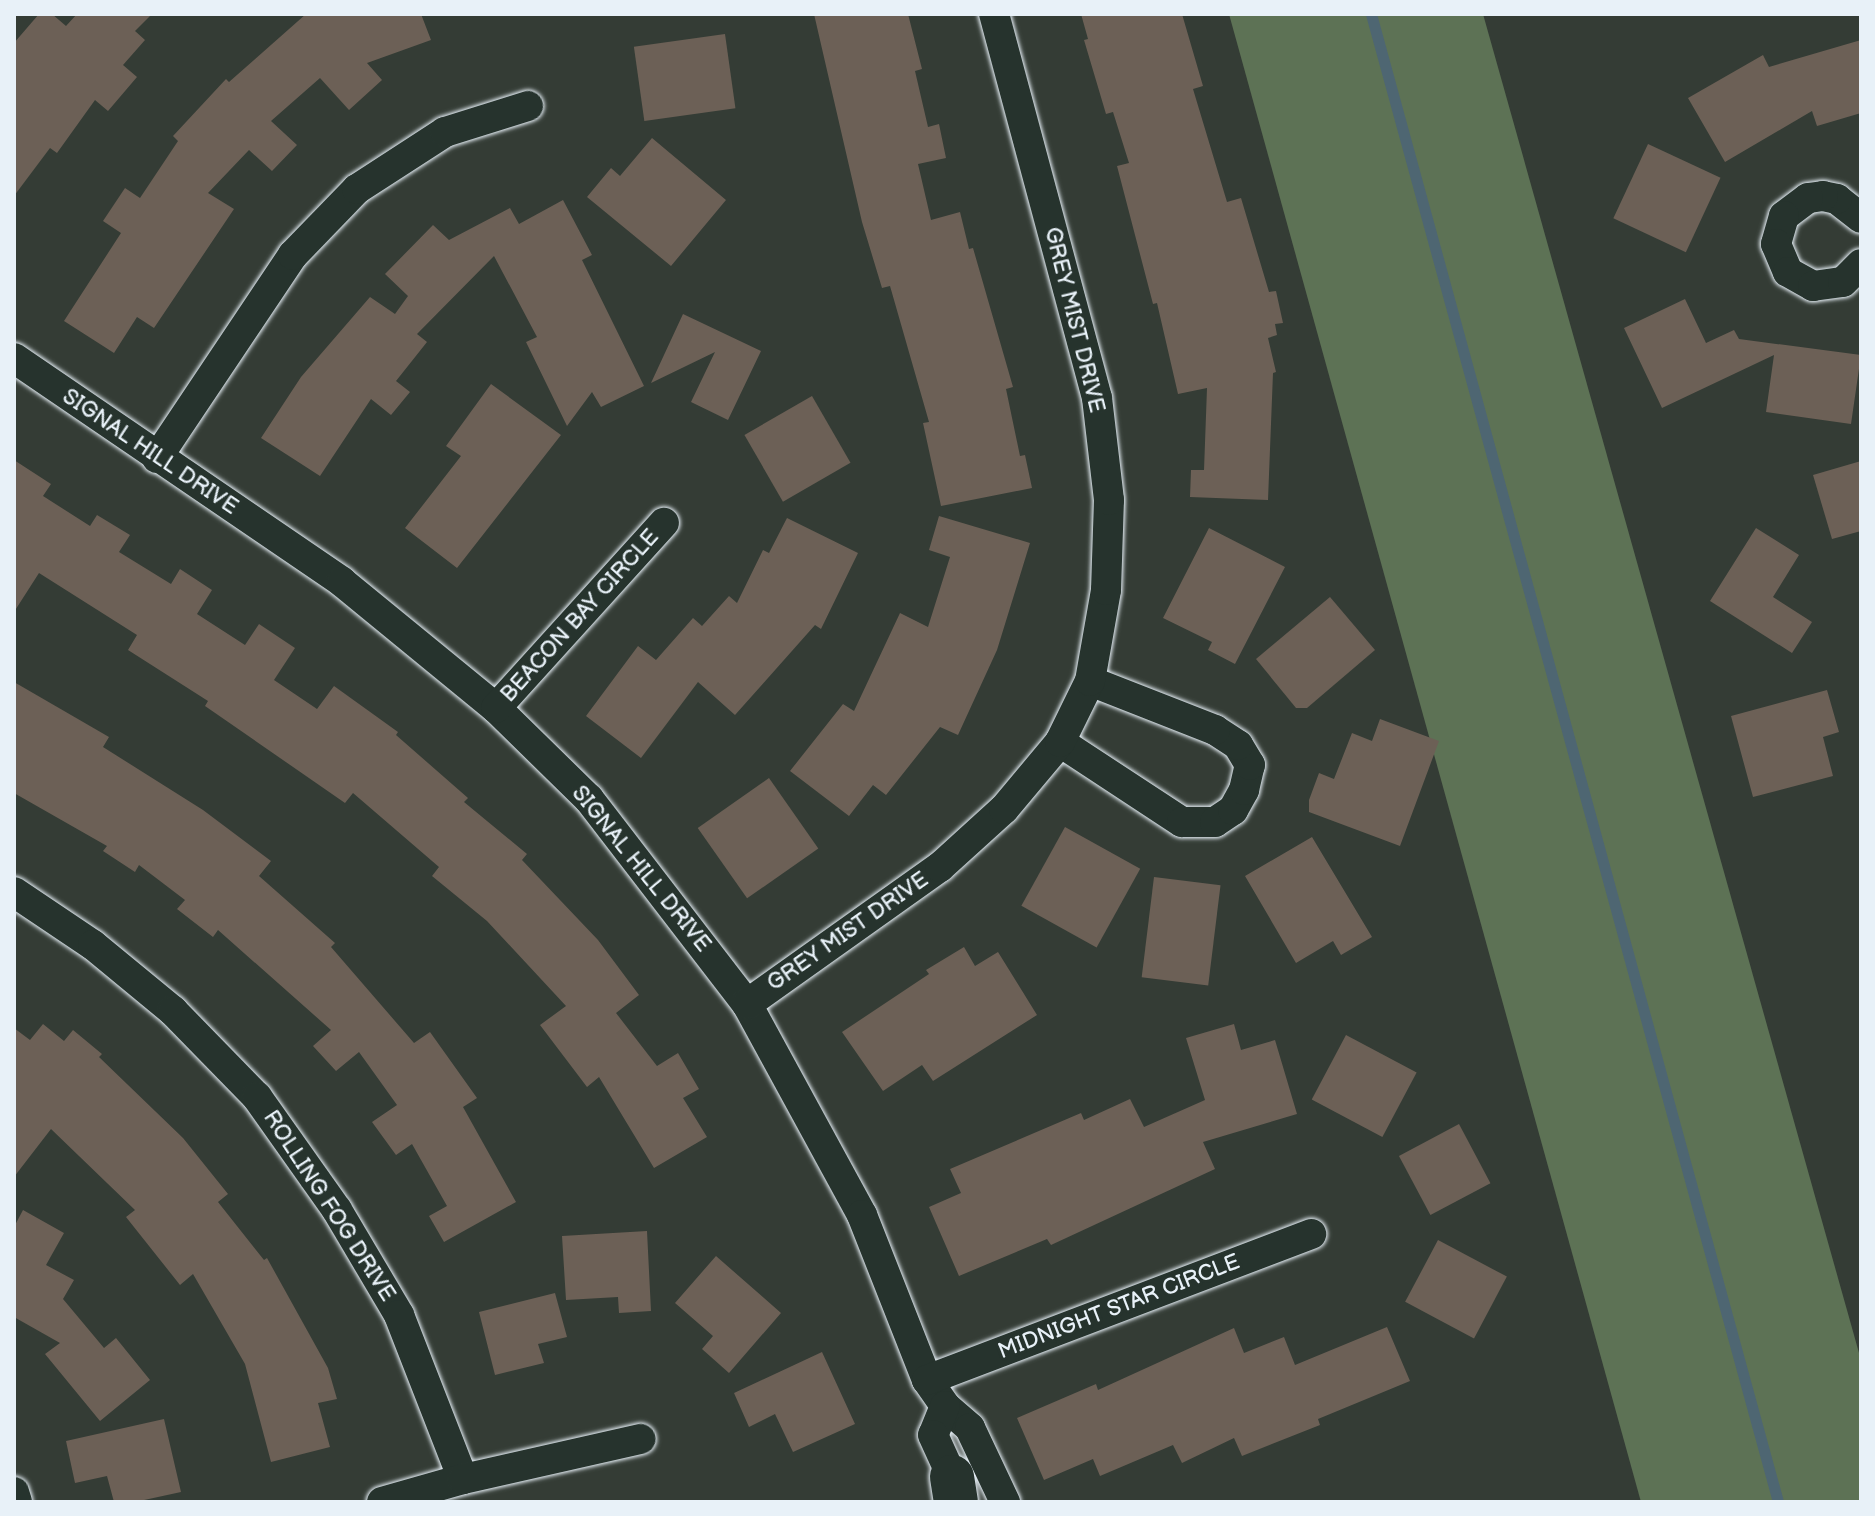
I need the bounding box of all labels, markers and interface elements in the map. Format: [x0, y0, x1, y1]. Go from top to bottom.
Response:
street label: GREY MIST DRIVE [1038, 225, 1110, 415]
street label: SIGNAL HILL DRIVE [57, 383, 243, 521]
street label: BEACON BAY CIRCLE [495, 524, 665, 708]
street label: SIGNAL HILL DRIVE [566, 781, 716, 957]
street label: GREY MIST DRIVE [763, 867, 933, 997]
street label: ROLLING FOG DRIVE [257, 1106, 401, 1306]
street label: MIDNIGHT STAR CIRCLE [994, 1249, 1244, 1365]

